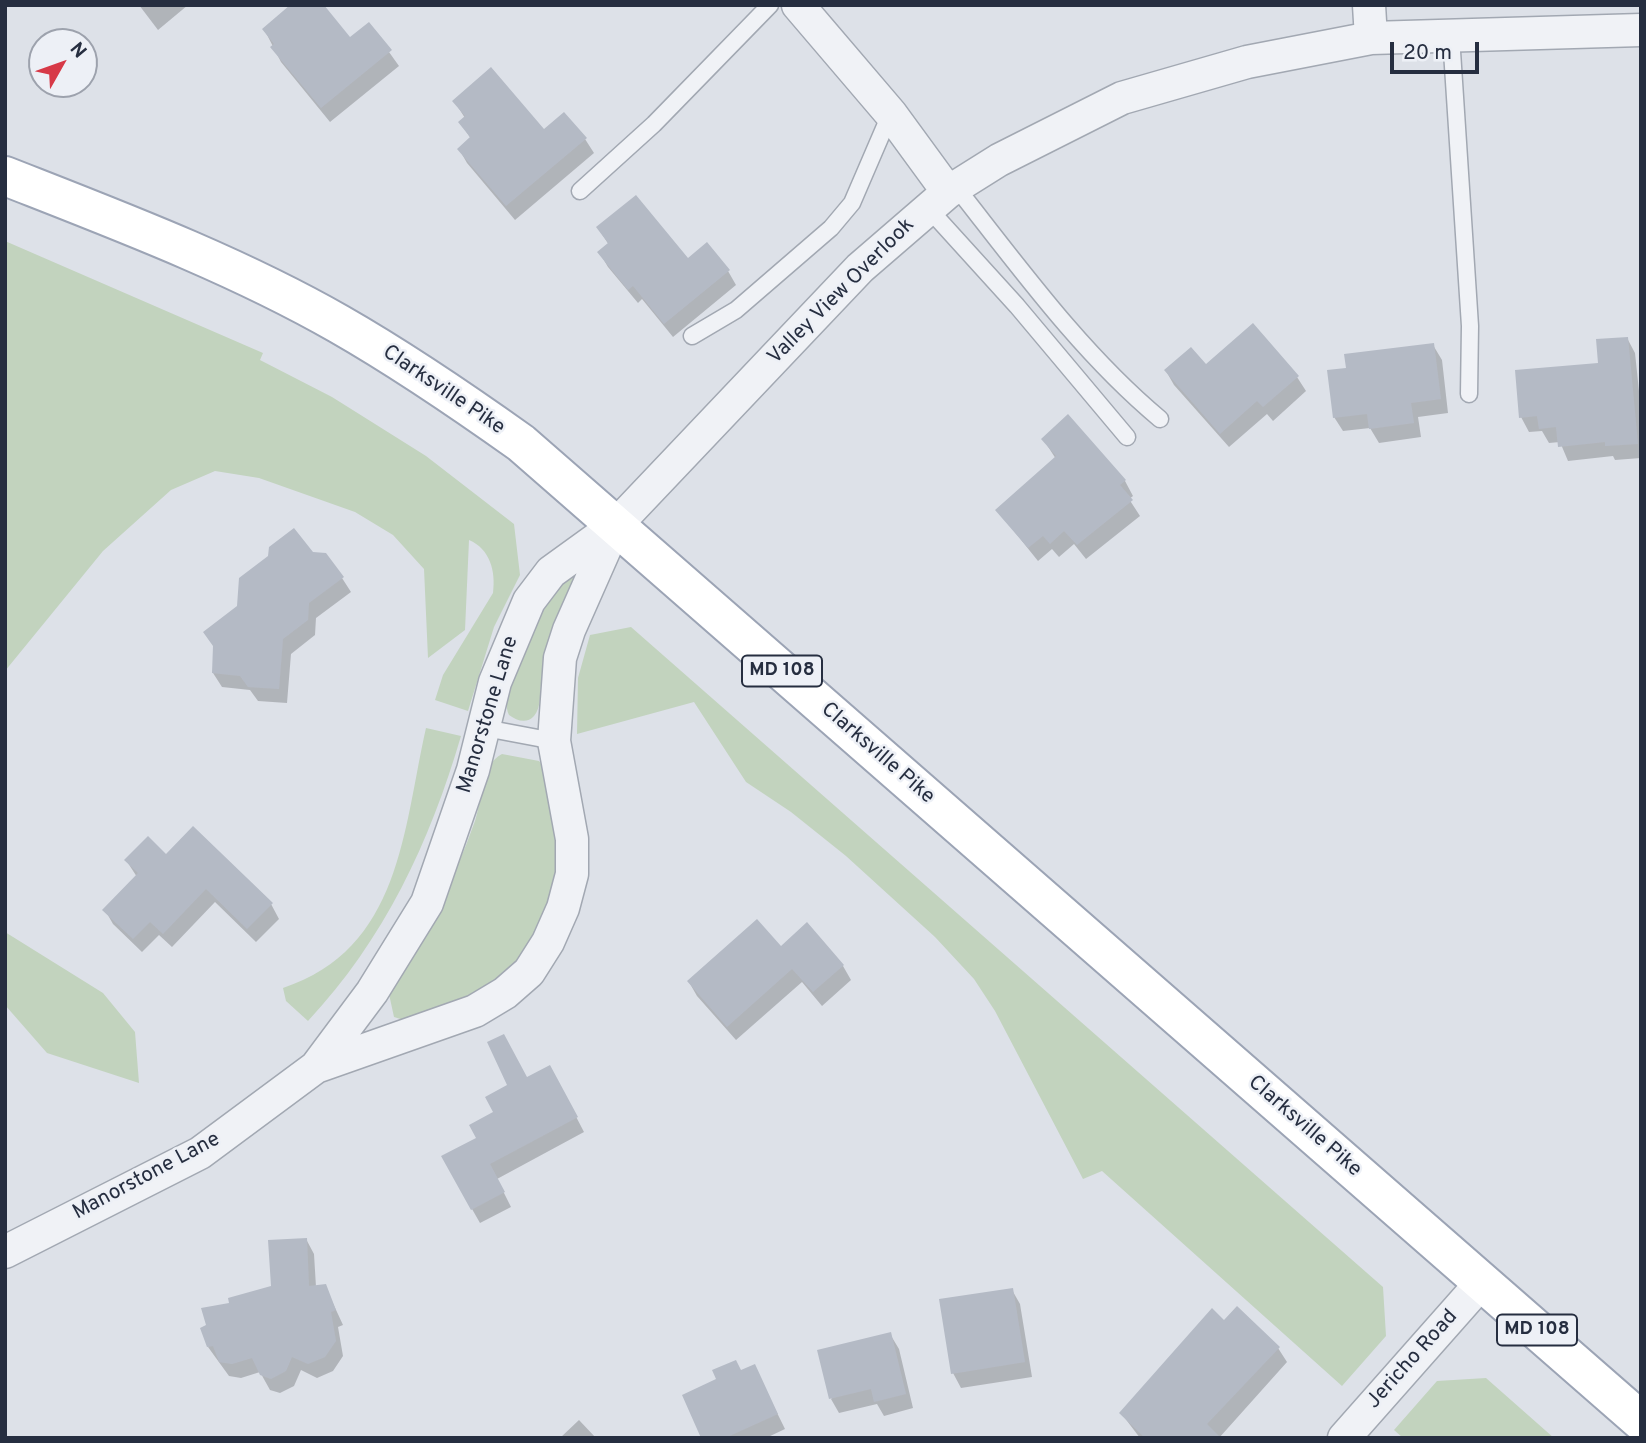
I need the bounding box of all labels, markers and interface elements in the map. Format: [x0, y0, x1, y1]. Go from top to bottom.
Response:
north arrow [28, 28, 98, 98]
scale bar [1394, 28, 1483, 72]
text: N [64, 38, 91, 64]
text: 20 m [1403, 40, 1452, 67]
street label: Valley View Overlook [763, 213, 921, 371]
street label: Clarksville Pike [377, 341, 509, 441]
street label: Manorstone Lane [453, 633, 525, 797]
road number: MD 108 [742, 656, 822, 686]
street label: Clarksville Pike [815, 698, 939, 810]
street label: Clarksville Pike [1242, 1071, 1366, 1183]
street label: Manorstone Lane [69, 1128, 225, 1226]
street label: Jericho Road [1362, 1305, 1464, 1415]
road number: MD 108 [1497, 1314, 1577, 1346]

